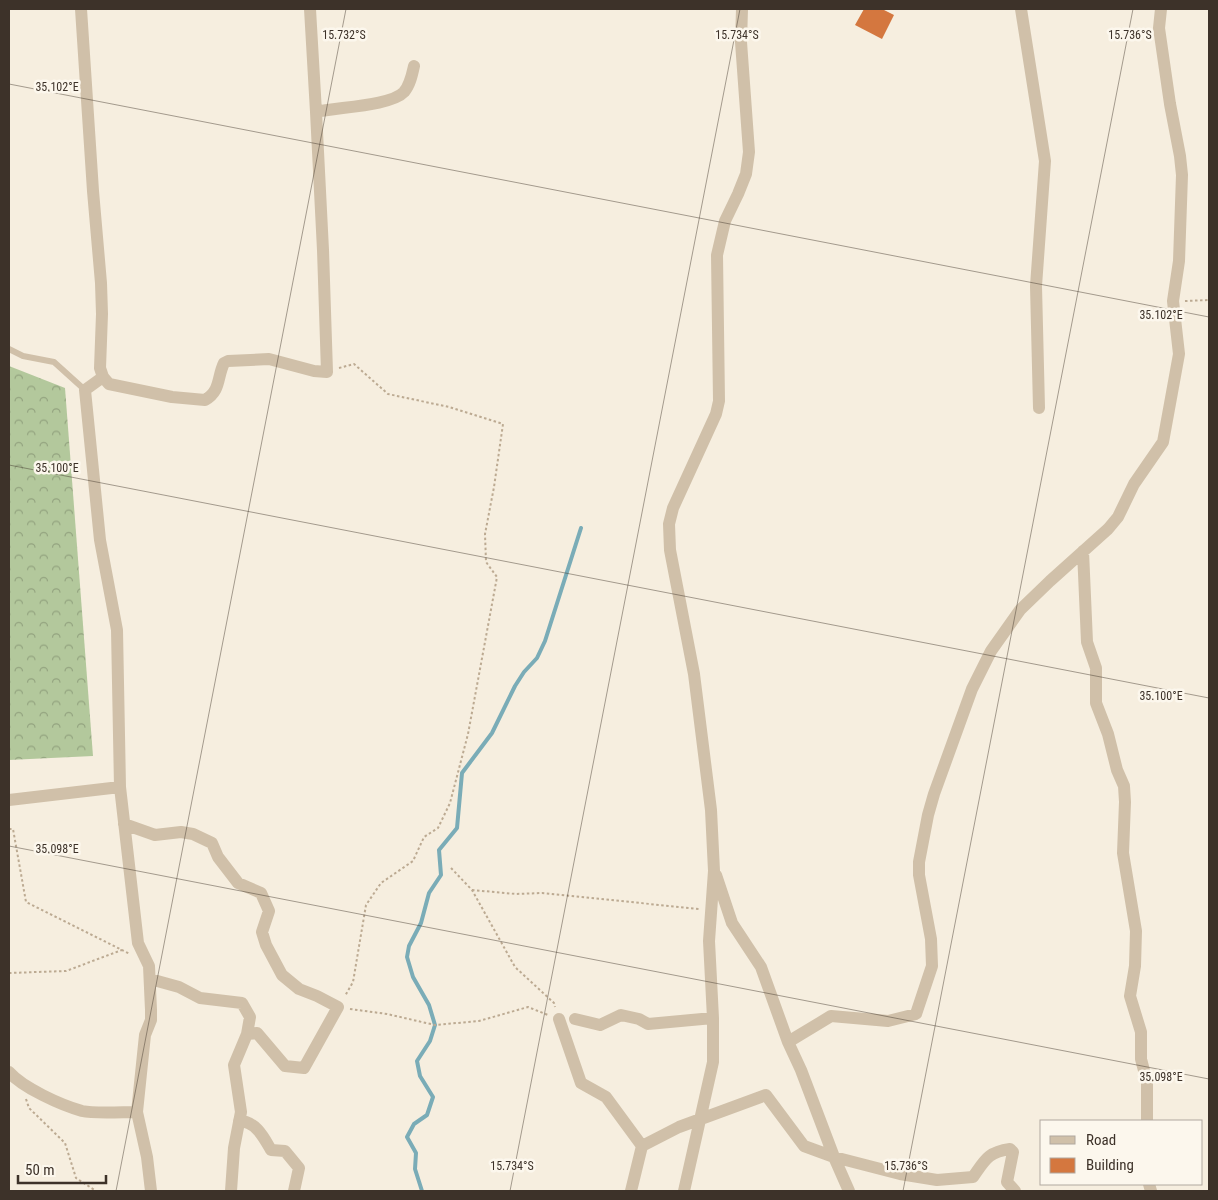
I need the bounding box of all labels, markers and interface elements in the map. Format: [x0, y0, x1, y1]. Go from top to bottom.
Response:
text: 15.732°S [322, 28, 366, 42]
text: 15.734°S [715, 28, 759, 42]
text: 15.736°S [1108, 28, 1152, 42]
text: 35.102°E [35, 80, 79, 94]
text: 35.102°E [1139, 308, 1183, 322]
text: 35.100°E [35, 461, 79, 475]
text: 35.100°E [1139, 689, 1183, 703]
text: 35.098°E [35, 842, 79, 856]
text: 35.098°E [1139, 1070, 1183, 1084]
legend [1040, 1120, 1203, 1185]
text: Road [1086, 1131, 1116, 1149]
scale bar [18, 1152, 105, 1184]
text: Building [1086, 1156, 1134, 1174]
text: 15.734°S [490, 1159, 534, 1173]
text: 15.736°S [884, 1159, 928, 1173]
text: 50 m [25, 1161, 55, 1179]

